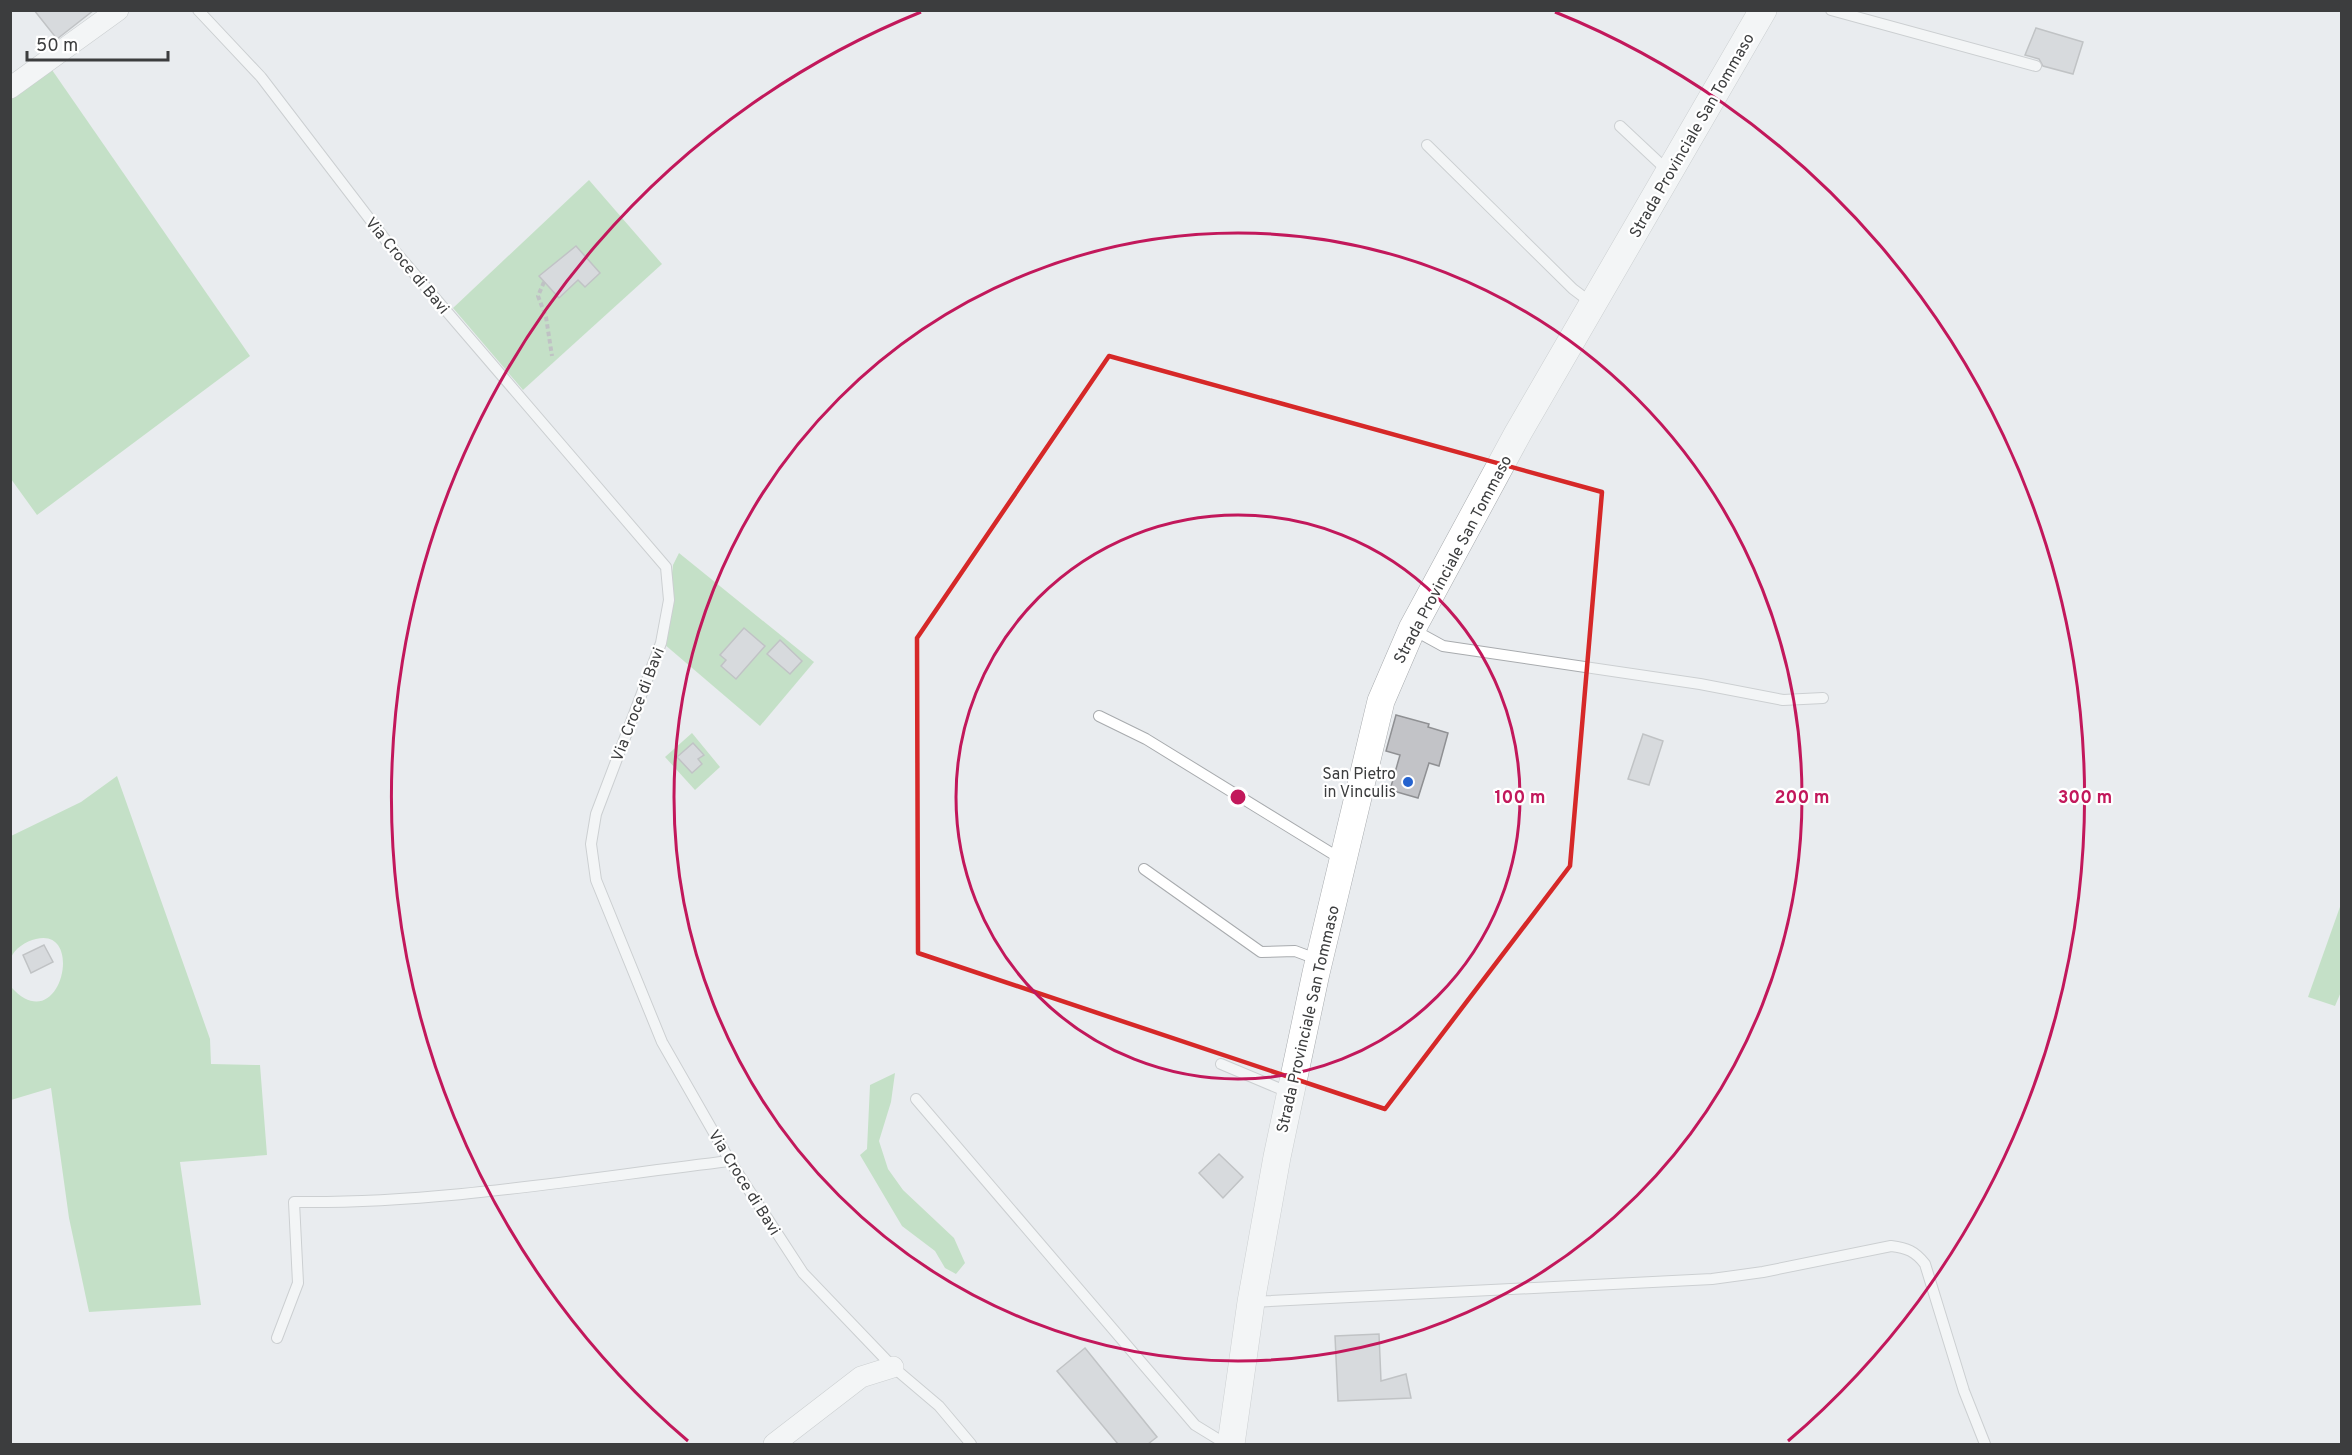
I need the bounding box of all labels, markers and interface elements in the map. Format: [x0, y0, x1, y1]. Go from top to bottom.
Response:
scale bar [27, 24, 168, 62]
street label: Strada Provinciale San Tommaso [1626, 30, 1760, 242]
text: 50 m [36, 35, 78, 58]
street label: Via Croce di Bavi [360, 214, 453, 319]
street label: Strada Provinciale San Tommaso [1390, 452, 1517, 668]
street label: Via Croce di Bavi [608, 645, 670, 765]
place label: San Pietro in Vinculis [1322, 765, 1396, 803]
marker: San Pietro in Vinculis [1401, 775, 1415, 789]
centre of rings [1228, 787, 1248, 807]
text: 100 m [1494, 787, 1546, 810]
text: 200 m [1774, 787, 1830, 810]
text: 300 m [2058, 787, 2112, 810]
street label: Strada Provinciale San Tommaso [1273, 904, 1345, 1135]
street label: Via Croce di Bavi [703, 1127, 784, 1240]

